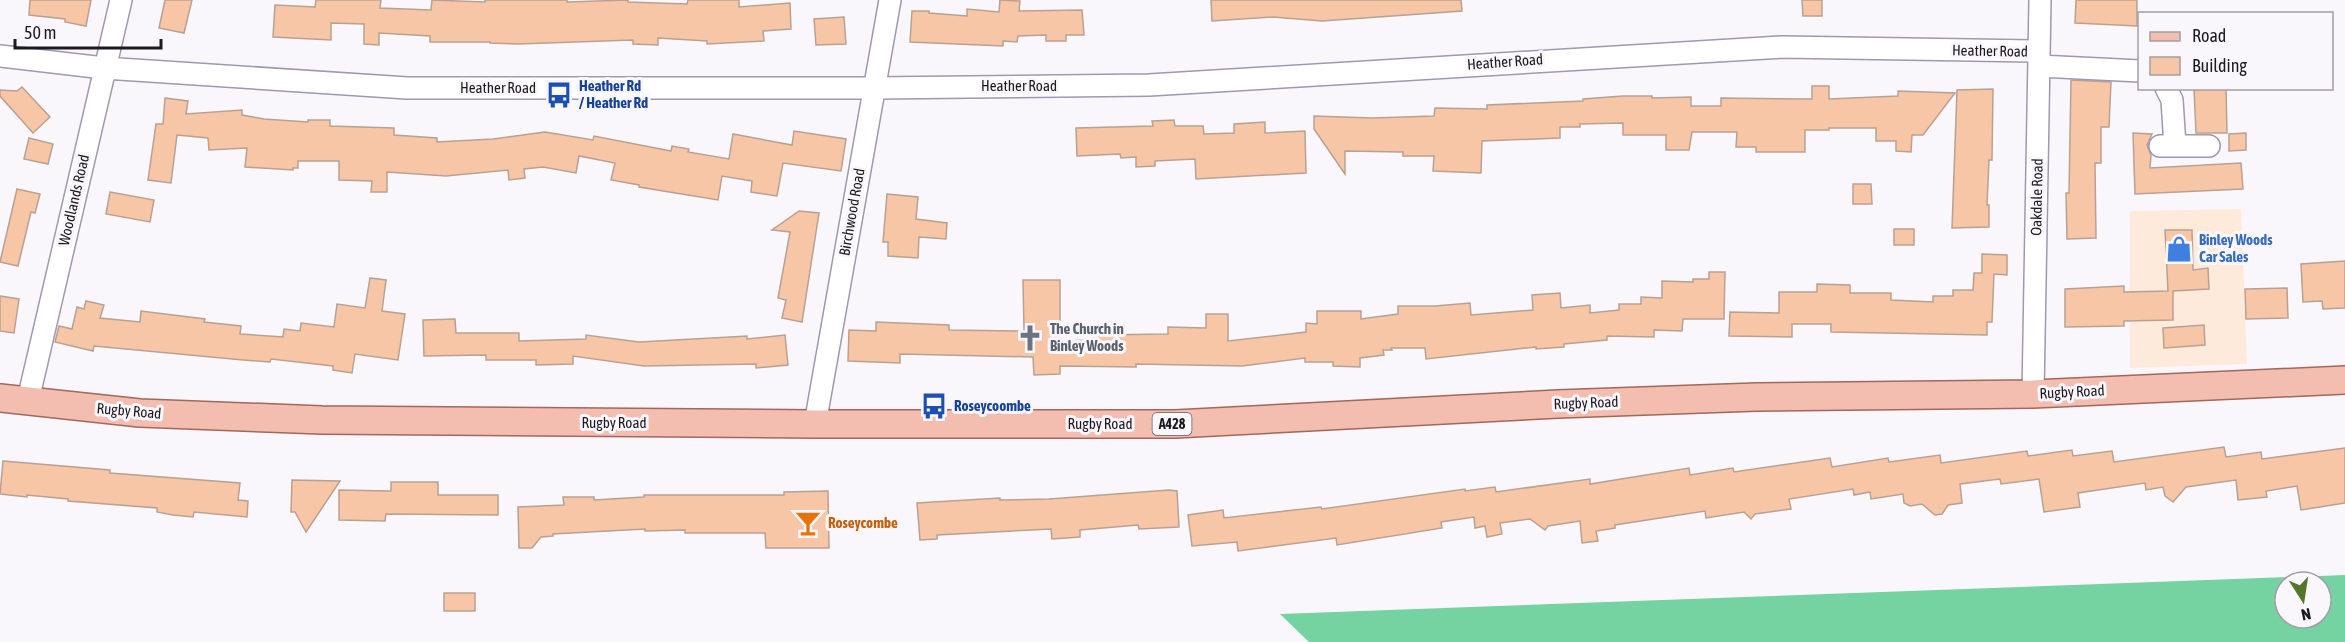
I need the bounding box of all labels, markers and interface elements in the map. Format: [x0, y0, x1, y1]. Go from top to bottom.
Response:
scale bar [15, 12, 160, 50]
legend [2138, 12, 2333, 90]
text: 50 m [24, 22, 56, 43]
text: Road [2192, 25, 2226, 46]
street label: Heather Road [1952, 41, 2028, 60]
street label: Heather Road [1466, 50, 1543, 73]
text: Building [2192, 55, 2247, 76]
place label: Heather Rd / Heather Rd [579, 77, 648, 111]
street label: Heather Road [981, 77, 1057, 94]
street label: Heather Road [460, 79, 536, 96]
bus stop icon: Heather Rd / Heather Rd [544, 80, 574, 110]
street label: Woodlands Road [55, 153, 92, 247]
street label: Oakdale Road [2027, 158, 2046, 236]
street label: Birchwood Road [835, 167, 868, 257]
place label: Binley Woods Car Sales [2199, 231, 2273, 265]
shop icon: Binley Woods Car Sales [2164, 234, 2194, 264]
place label: The Church in Binley Woods [1050, 320, 1124, 354]
church icon: The Church in Binley Woods [1015, 323, 1045, 353]
street label: Rugby Road [2039, 381, 2105, 402]
bus stop icon: Roseycoombe [919, 391, 949, 421]
street label: Rugby Road [1553, 393, 1619, 412]
place label: Roseycoombe [954, 397, 1031, 414]
street label: Rugby Road [96, 399, 162, 422]
road number: A428 [1152, 413, 1192, 435]
street label: Rugby Road [581, 414, 647, 431]
street label: Rugby Road [1067, 415, 1133, 432]
bar icon: Roseycombe [793, 508, 823, 538]
place label: Roseycombe [828, 514, 898, 531]
north arrow [2273, 570, 2333, 630]
text: N [2300, 605, 2313, 624]

